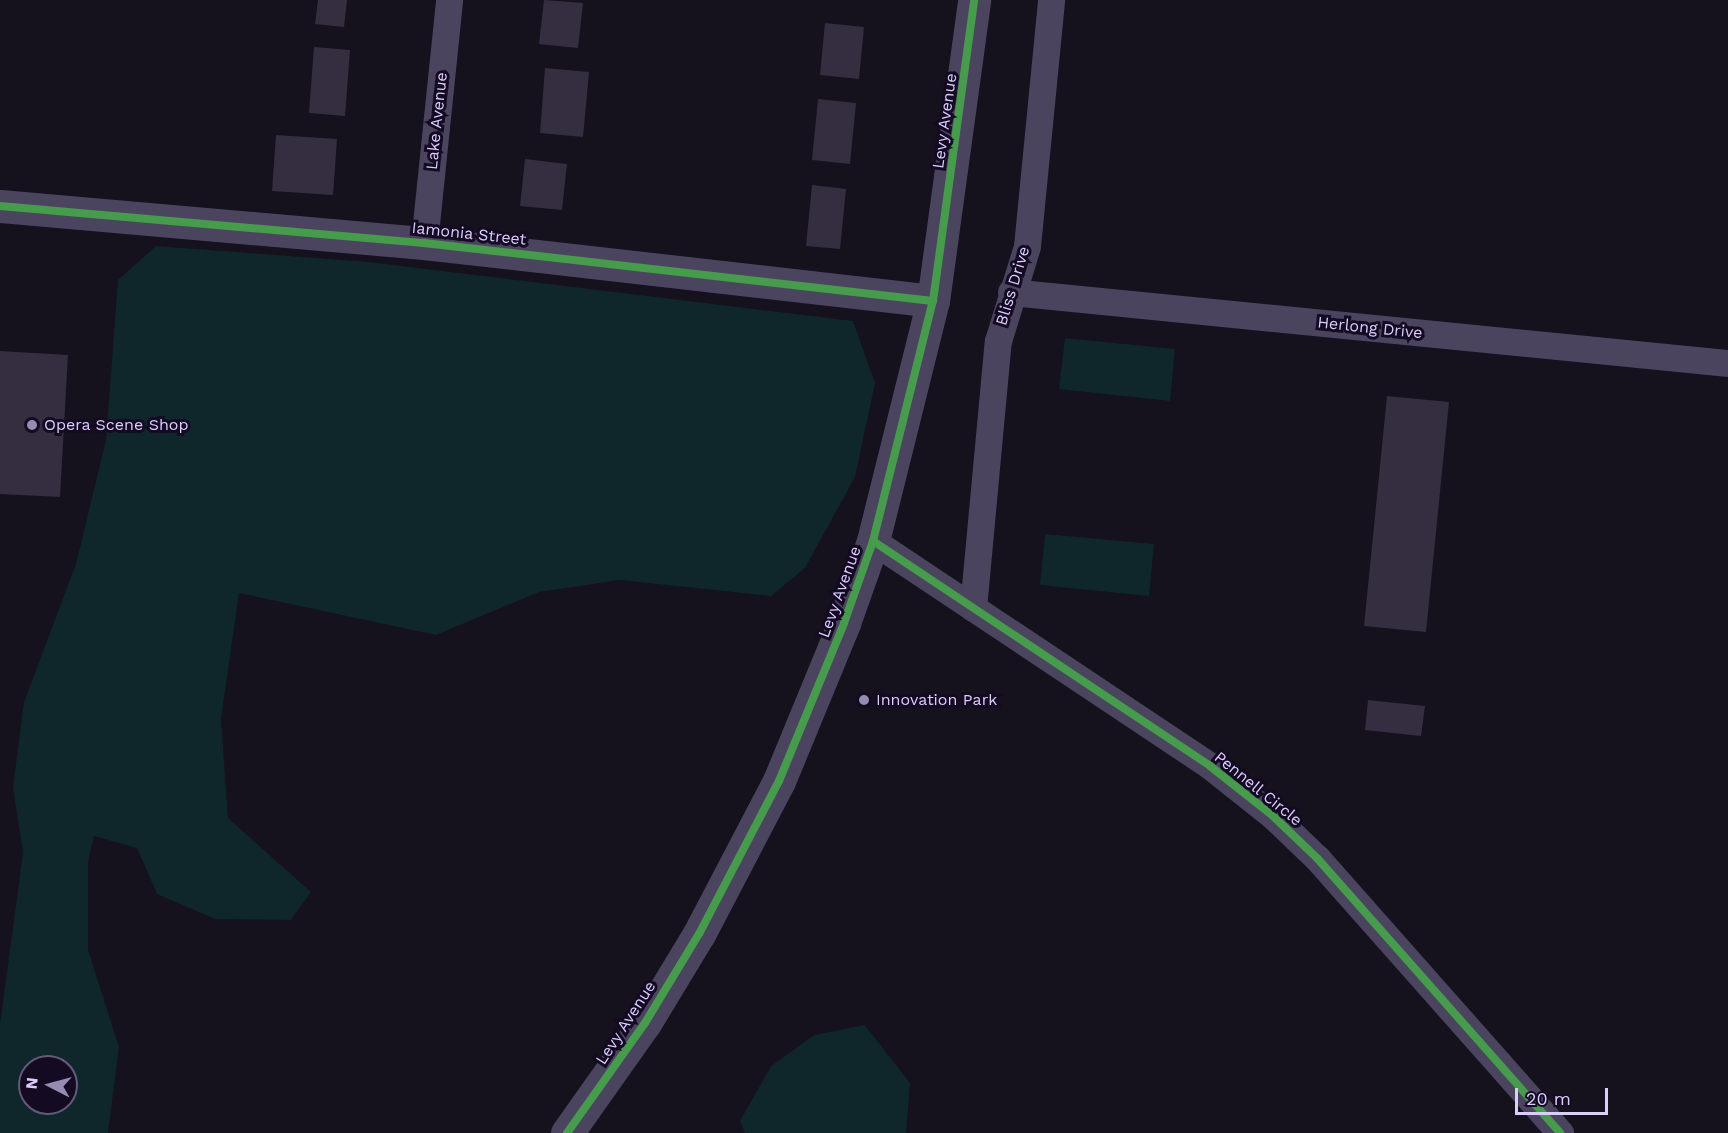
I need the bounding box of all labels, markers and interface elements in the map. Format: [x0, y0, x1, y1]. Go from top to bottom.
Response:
street label: Lake Avenue [422, 71, 452, 171]
street label: Levy Avenue [929, 72, 961, 170]
street label: Iamonia Street [411, 218, 527, 250]
street label: Bliss Drive [992, 244, 1034, 328]
street label: Herlong Drive [1317, 313, 1423, 343]
place label: Opera Scene Shop [44, 415, 189, 435]
marker: Opera Scene Shop [25, 418, 39, 432]
street label: Levy Avenue [814, 543, 866, 641]
place label: Innovation Park [876, 690, 997, 710]
marker: Innovation Park [857, 693, 871, 707]
street label: Pennell Circle [1210, 748, 1306, 830]
street label: Levy Avenue [592, 977, 660, 1069]
north arrow [18, 1055, 78, 1115]
text: N [22, 1076, 42, 1090]
scale bar [1518, 1076, 1611, 1114]
text: 20 m [1526, 1088, 1571, 1109]

